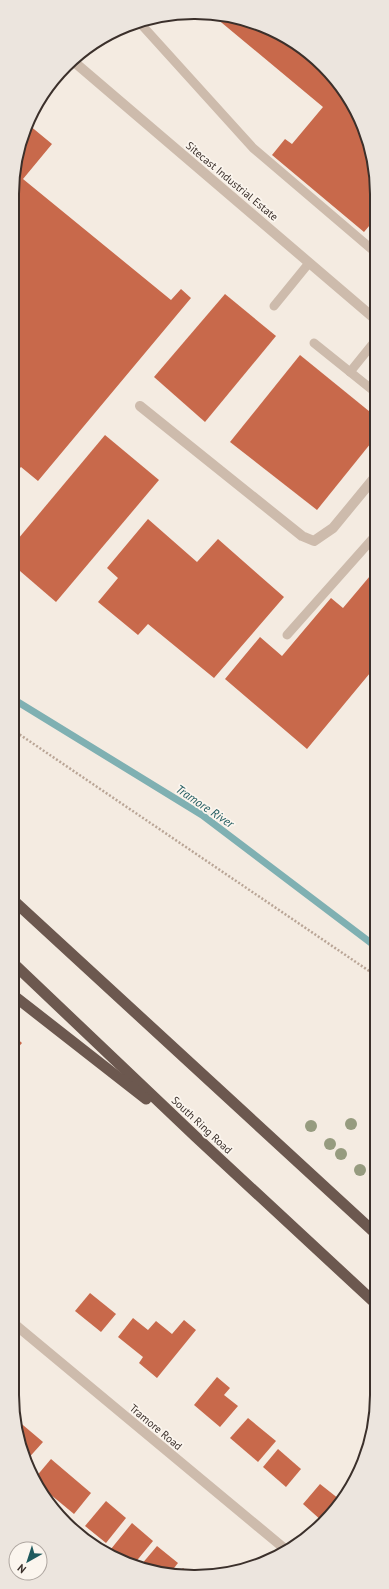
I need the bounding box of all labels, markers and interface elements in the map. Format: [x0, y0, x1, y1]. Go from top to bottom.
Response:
street label: Sitecast Industrial Estate [183, 138, 281, 224]
water label: Tramore River [173, 781, 238, 832]
street label: South Ring Road [169, 1093, 235, 1157]
street label: Tramore Road [127, 1401, 185, 1453]
north arrow [8, 1541, 48, 1581]
text: N [14, 1561, 29, 1576]

